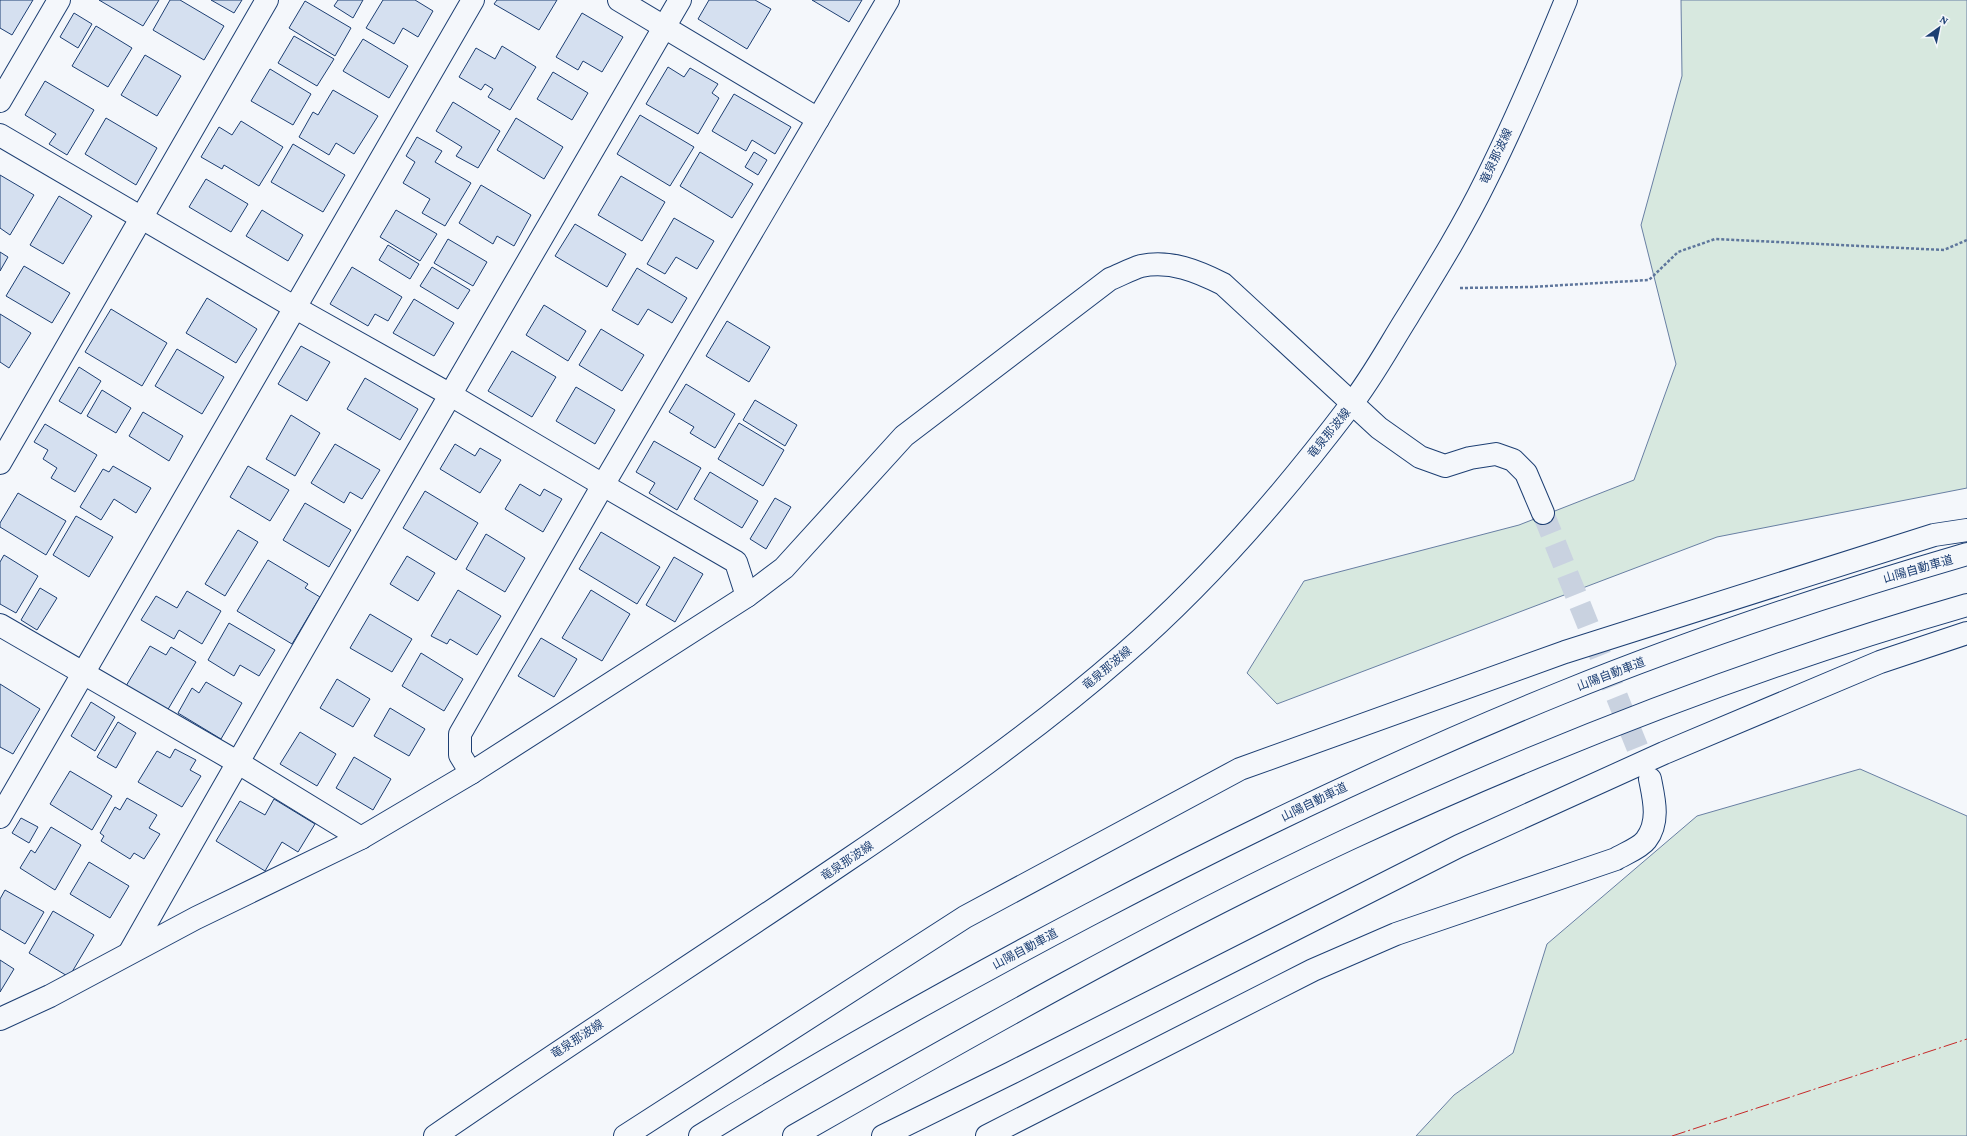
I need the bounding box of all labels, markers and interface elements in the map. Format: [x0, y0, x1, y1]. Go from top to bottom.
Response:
north arrow [1919, 8, 1959, 48]
text: N [1938, 13, 1951, 27]
street label: 竜泉那波線 [1477, 126, 1515, 186]
street label: 竜泉那波線 [1305, 405, 1353, 461]
street label: 山陽自動車道 [1881, 552, 1955, 586]
street label: 竜泉那波線 [1080, 643, 1134, 693]
street label: 山陽自動車道 [1575, 655, 1647, 693]
street label: 山陽自動車道 [1279, 780, 1349, 824]
street label: 竜泉那波線 [818, 838, 876, 884]
street label: 山陽自動車道 [990, 926, 1060, 972]
street label: 竜泉那波線 [548, 1017, 606, 1061]

